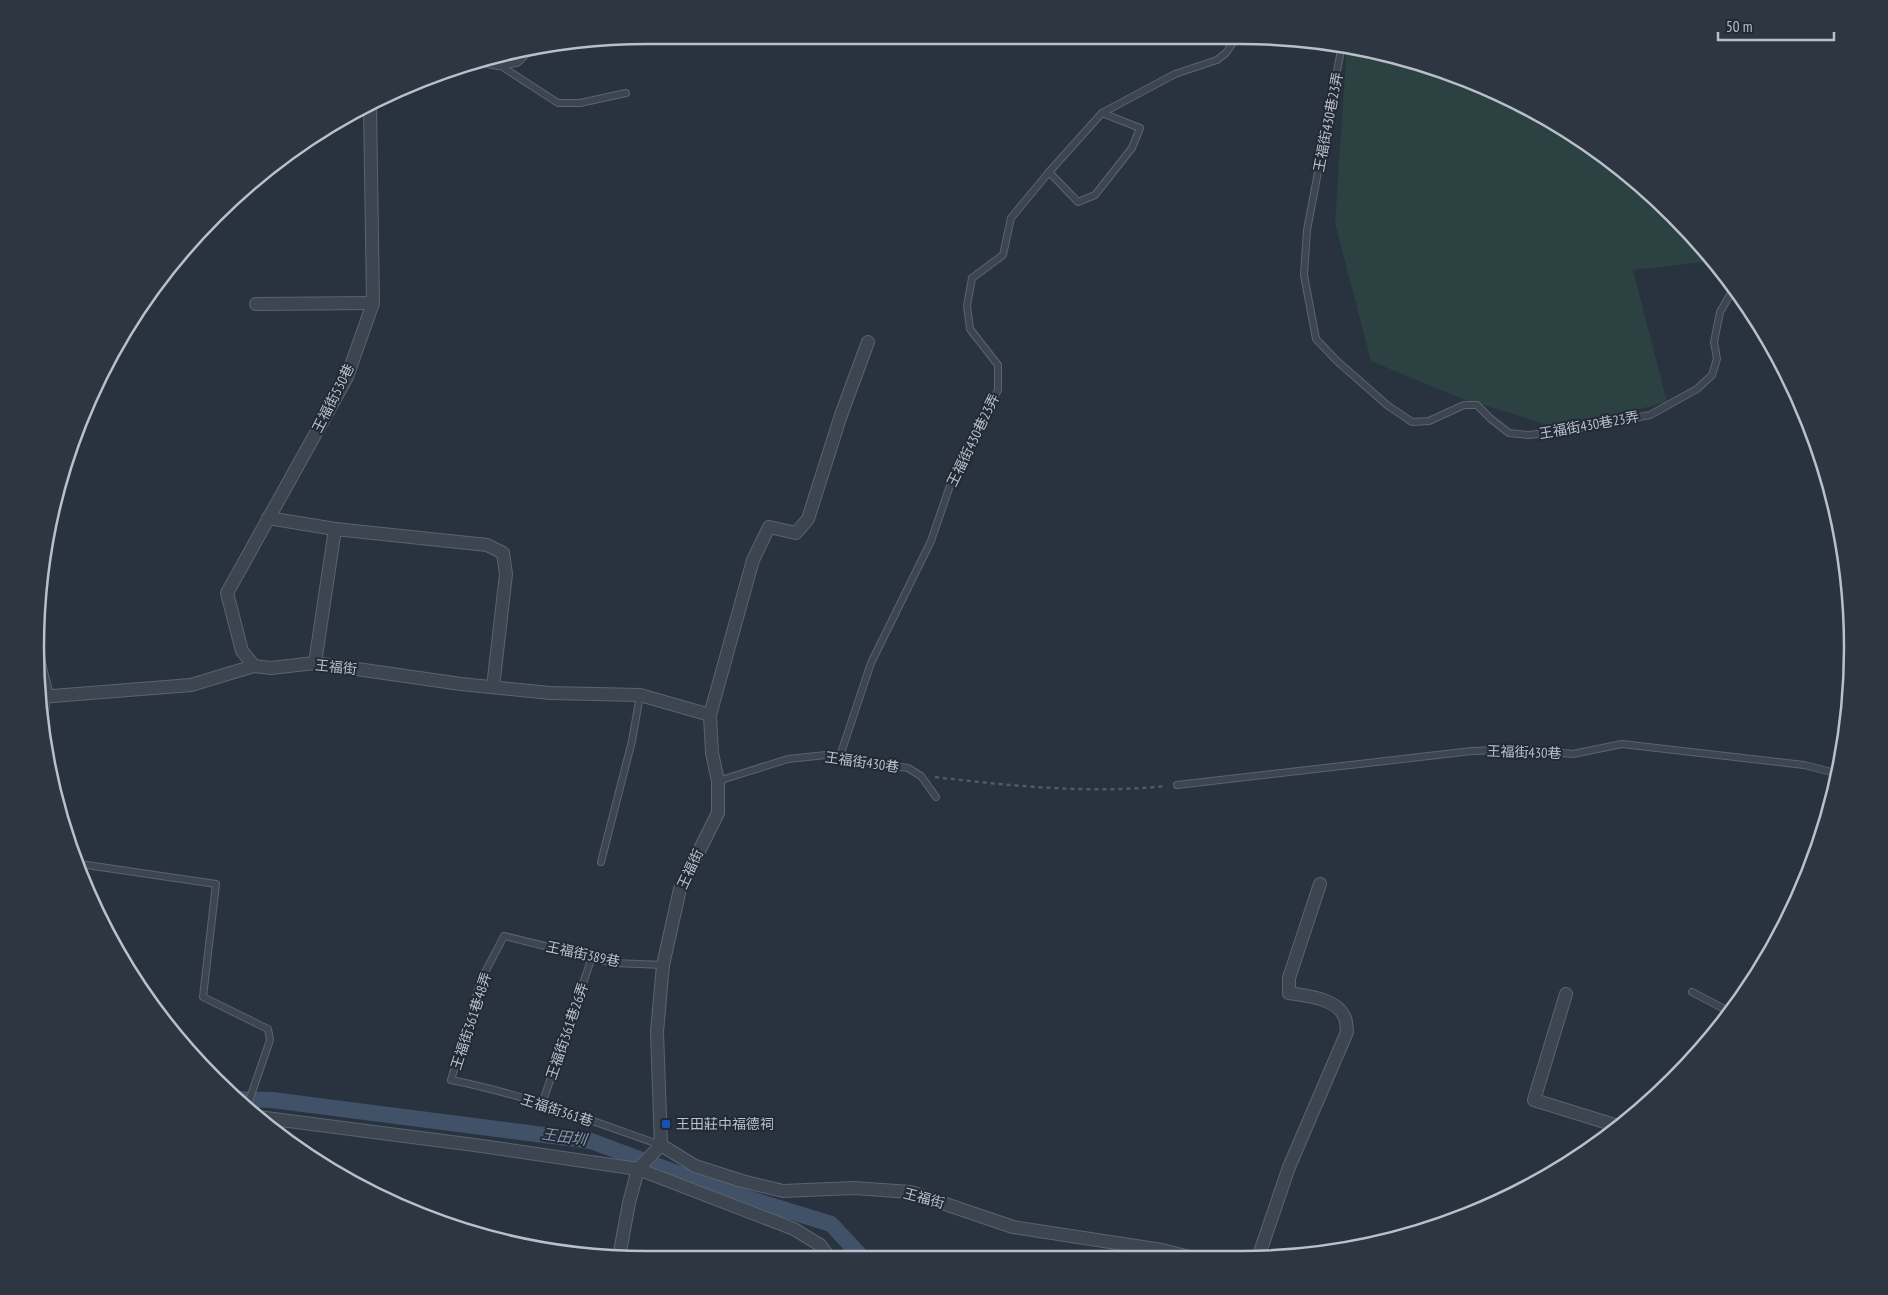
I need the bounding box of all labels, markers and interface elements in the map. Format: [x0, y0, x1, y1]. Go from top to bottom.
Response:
scale bar [1718, 10, 1834, 42]
text: 50 m [1726, 17, 1752, 36]
street label: 王福街430巷23弄 [1309, 70, 1347, 174]
street label: 王福街530巷 [308, 361, 358, 435]
street label: 王福街430巷23弄 [943, 390, 1003, 490]
street label: 王福街430巷23弄 [1537, 407, 1641, 443]
street label: 王福街 [314, 656, 358, 678]
street label: 王福街430巷 [1486, 742, 1562, 762]
street label: 王福街430巷 [824, 748, 900, 776]
street label: 王福街 [673, 846, 707, 892]
street label: 王福街389巷 [544, 937, 622, 971]
street label: 王福街361巷48弄 [447, 970, 495, 1072]
street label: 王福街361巷26弄 [542, 980, 592, 1082]
street label: 王福街361巷 [519, 1090, 595, 1130]
place label: 王田莊中福德祠 [676, 1115, 774, 1133]
marker: 王田莊中福德祠 [660, 1118, 672, 1130]
water label: 王田圳 [540, 1124, 590, 1149]
street label: 王福街 [901, 1184, 947, 1212]

